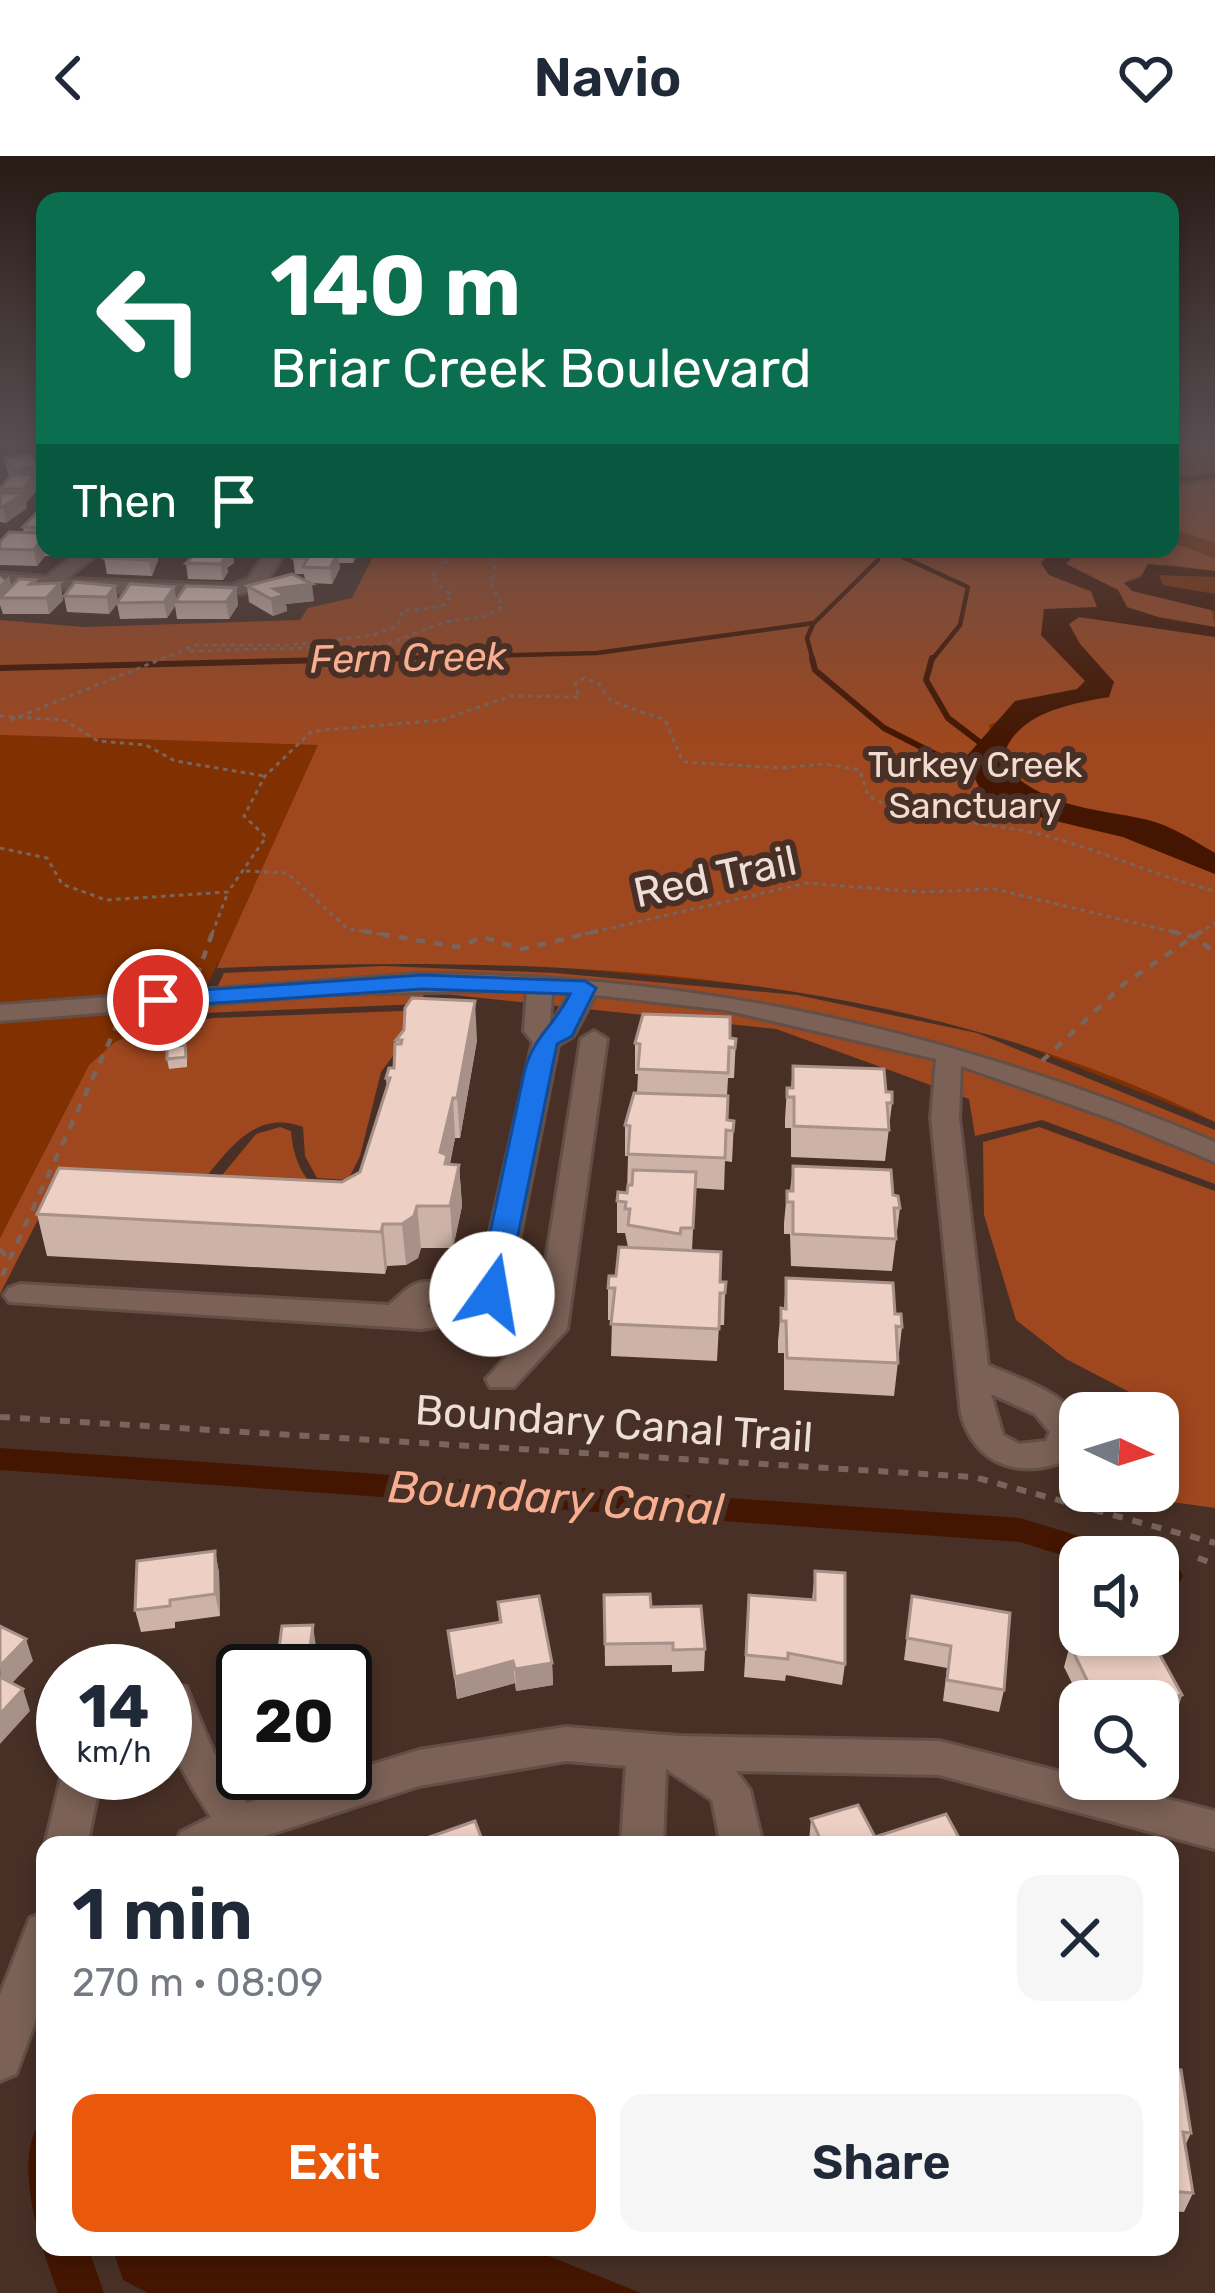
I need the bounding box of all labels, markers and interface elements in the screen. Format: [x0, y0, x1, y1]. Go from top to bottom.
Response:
icon: back [36, 45, 102, 111]
icon: heart [1113, 45, 1179, 111]
text: Navio [534, 46, 681, 110]
text: 140 m [270, 236, 521, 336]
icon: left [72, 240, 228, 396]
text: Briar Creek Boulevard [270, 337, 812, 401]
icon: arrive [201, 468, 267, 534]
text: Then [72, 475, 177, 528]
water label: Fern Creek [309, 633, 508, 683]
park label: Turkey Creek Sanctuary [868, 743, 1083, 827]
street label: Red Trail [629, 835, 801, 919]
pin [107, 949, 209, 1051]
icon: arrive [125, 967, 191, 1033]
position arrow [429, 1231, 555, 1357]
street label: Boundary Canal Trail [413, 1385, 815, 1463]
north arrow [1059, 1392, 1179, 1512]
map controls [1059, 1392, 1179, 1800]
water label: Boundary Canal [386, 1460, 727, 1536]
button: sound [1059, 1536, 1179, 1656]
speed limit sign: 20 [216, 1644, 372, 1800]
text: 14 [79, 1671, 149, 1742]
button: search [1059, 1680, 1179, 1800]
text: km/h [77, 1734, 151, 1770]
text: 1 min [72, 1872, 253, 1957]
button: close [1017, 1875, 1143, 2001]
text: 270 m · 08:09 [72, 1960, 323, 2006]
button: Exit [72, 2094, 596, 2232]
button: Share [620, 2094, 1143, 2232]

